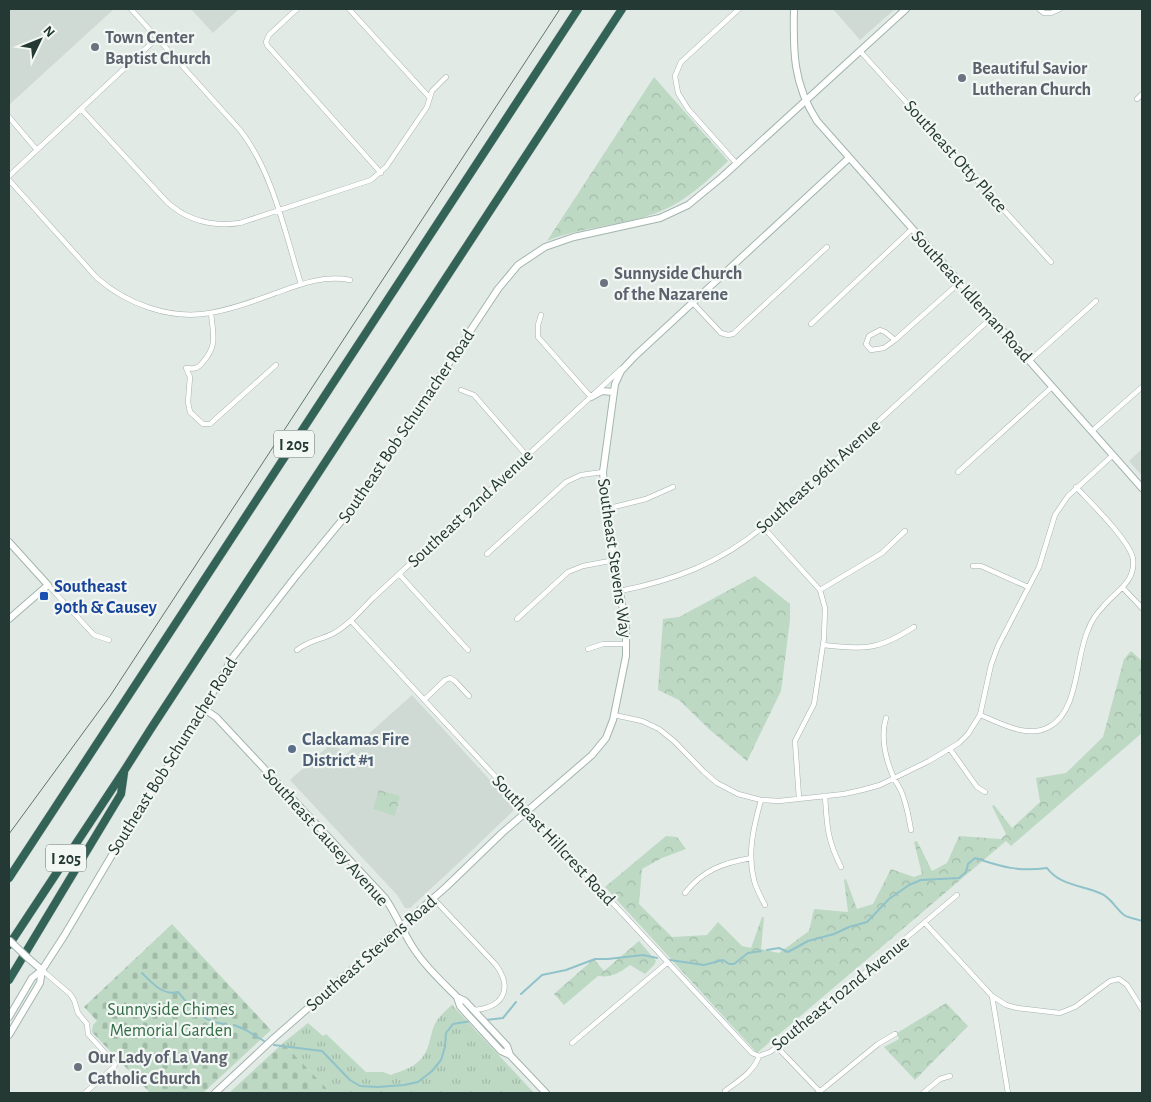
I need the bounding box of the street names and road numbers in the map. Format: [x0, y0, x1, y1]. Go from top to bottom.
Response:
street label: Southeast Otty Place [900, 97, 1010, 216]
street label: Southeast Idleman Road [908, 227, 1035, 366]
street label: Southeast Bob Schumacher Road [335, 327, 478, 527]
street label: Southeast 96th Avenue [753, 416, 884, 537]
road number: I 205 [274, 430, 314, 458]
street label: Southeast 92nd Avenue [405, 446, 537, 571]
street label: Southeast Stevens Way [594, 477, 634, 639]
street label: Southeast Bob Schumacher Road [105, 655, 241, 858]
street label: Southeast Causey Avenue [259, 765, 392, 910]
street label: Southeast Hillcrest Road [488, 772, 618, 909]
road number: I 205 [46, 844, 86, 871]
street label: Southeast Stevens Road [303, 893, 440, 1015]
street label: Southeast 102nd Avenue [768, 933, 913, 1055]

